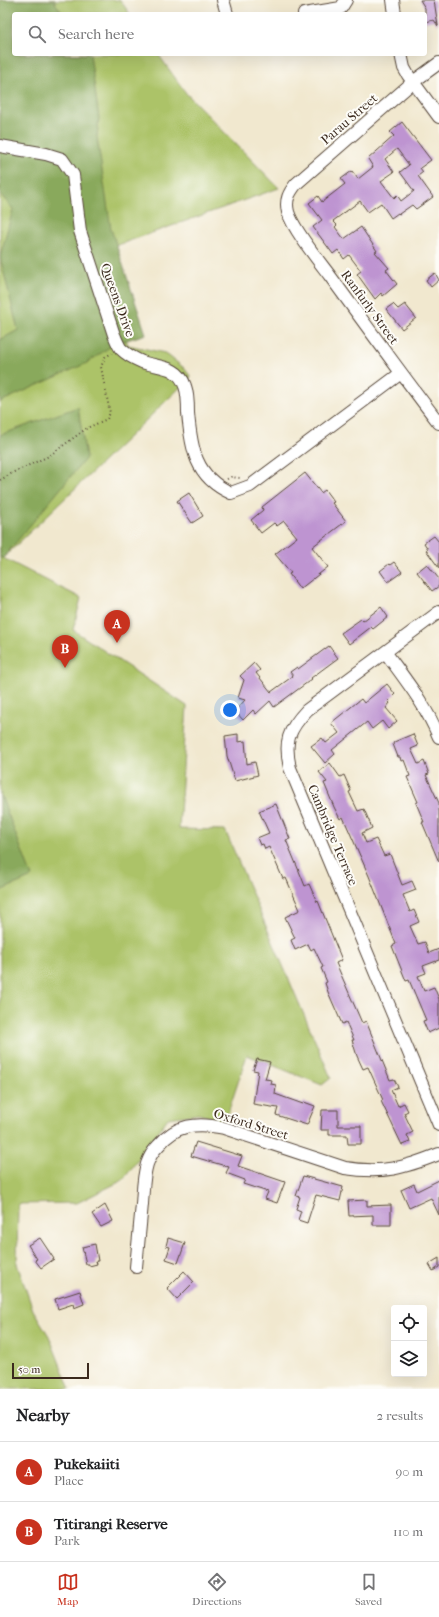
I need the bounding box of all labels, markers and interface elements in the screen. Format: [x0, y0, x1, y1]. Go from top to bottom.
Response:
search box [12, 12, 427, 56]
icon: search [26, 23, 48, 45]
text: Search here [58, 25, 134, 43]
street label: Parau Street [318, 90, 380, 148]
street label: Queens Drive [98, 261, 138, 339]
street label: Ranfurly Street [338, 267, 402, 347]
pin: A [104, 610, 130, 643]
pin: B [52, 635, 78, 668]
your location [220, 700, 240, 720]
street label: Cambridge Terrace [305, 782, 361, 888]
street label: Oxford Street [212, 1106, 290, 1143]
map controls [391, 1305, 427, 1377]
button: locate [391, 1305, 427, 1341]
button: layers [391, 1341, 427, 1377]
scale bar [12, 1361, 89, 1380]
text: 50 m [18, 1363, 40, 1376]
text: Nearby [16, 1405, 70, 1425]
text: 2 results [377, 1408, 423, 1423]
text: Pukekaiiti [54, 1455, 120, 1473]
text: A [25, 1464, 33, 1479]
text: 90 m [395, 1464, 423, 1479]
text: Place [54, 1473, 84, 1488]
text: Titirangi Reserve [54, 1515, 168, 1533]
text: B [25, 1524, 33, 1539]
text: 110 m [393, 1524, 423, 1539]
text: Park [54, 1533, 80, 1548]
tab: Map [57, 1571, 79, 1608]
tab: Directions [192, 1571, 242, 1608]
tab: Saved [355, 1571, 382, 1608]

